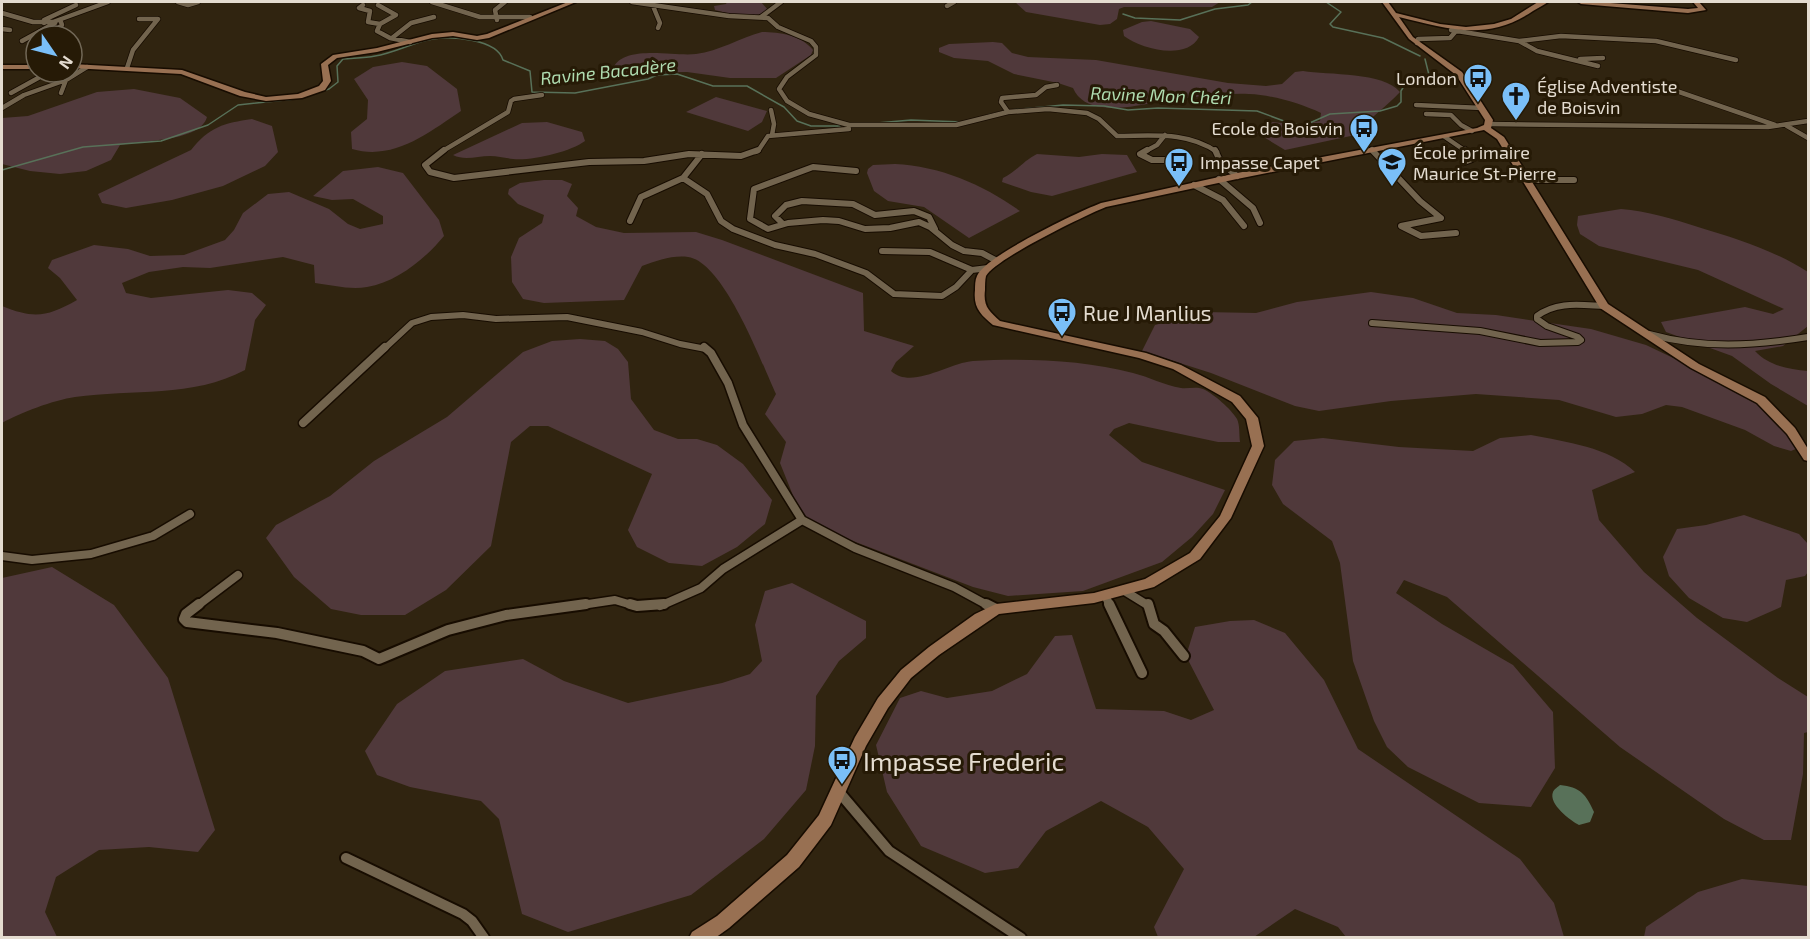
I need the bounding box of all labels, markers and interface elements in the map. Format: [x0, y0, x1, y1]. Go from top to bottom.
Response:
north arrow [24, 24, 84, 84]
text: N [56, 53, 78, 73]
water label: Ravine Bacadère [539, 53, 677, 89]
bus stop icon: London [1462, 62, 1494, 104]
place label: London [1396, 67, 1457, 89]
place label: Église Adventiste de Boisvin [1537, 75, 1677, 118]
church icon: Église Adventiste de Boisvin [1500, 80, 1532, 122]
water label: Ravine Mon Chéri [1090, 82, 1233, 108]
bus stop icon: Ecole de Boisvin [1348, 112, 1380, 154]
place label: Ecole de Boisvin [1212, 117, 1343, 139]
place label: École primaire Maurice St-Pierre [1413, 141, 1556, 184]
bus stop icon: Impasse Capet [1163, 146, 1195, 188]
school or university icon: École primaire Maurice St-Pierre [1376, 146, 1408, 188]
place label: Impasse Capet [1200, 151, 1320, 173]
bus stop icon: Rue J Manlius [1046, 296, 1078, 338]
place label: Rue J Manlius [1083, 300, 1212, 325]
bus stop icon: Impasse Frederic [826, 744, 858, 786]
place label: Impasse Frederic [863, 745, 1064, 776]

